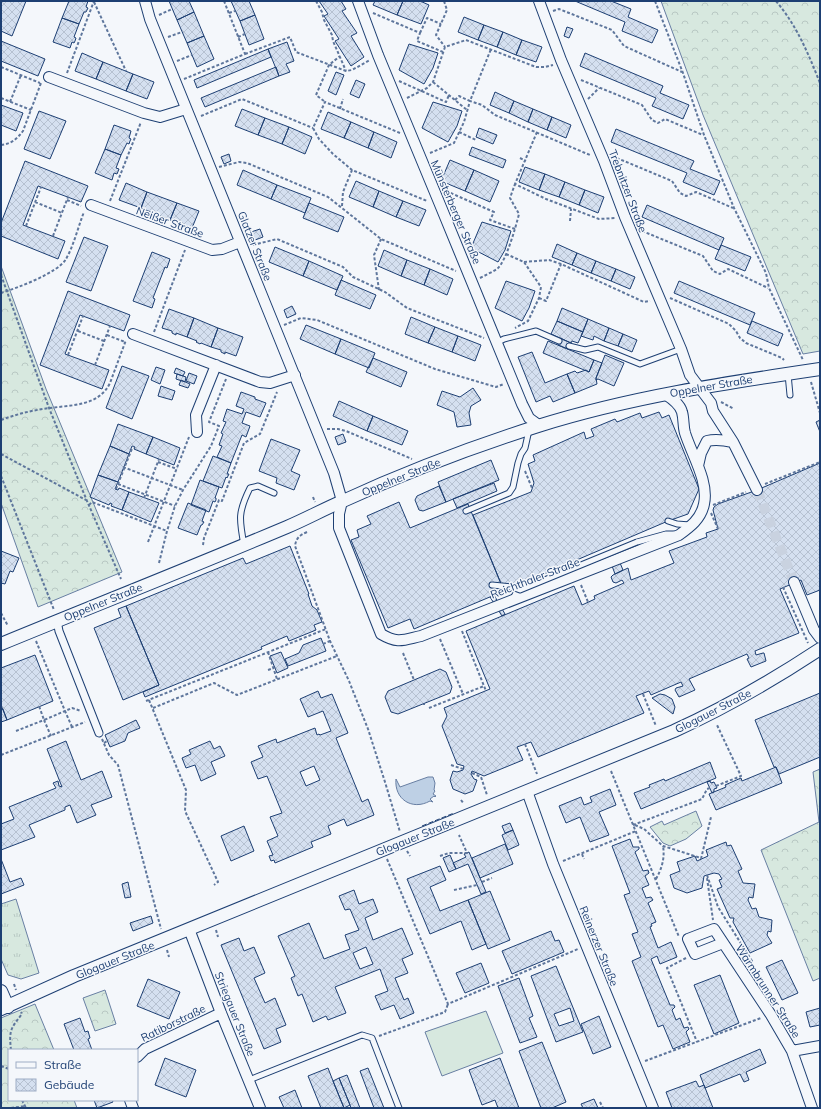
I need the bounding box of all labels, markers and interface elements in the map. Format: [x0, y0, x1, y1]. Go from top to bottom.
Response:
street label: Trebnitzer Straße [606, 147, 650, 235]
street label: Münsterberger Straße [428, 158, 484, 266]
street label: Neißer Straße [134, 203, 206, 241]
street label: Glatzer Straße [235, 209, 275, 283]
street label: Oppelner Straße [669, 372, 753, 400]
street label: Oppelner Straße [360, 455, 442, 499]
street label: Reichthaler Straße [488, 555, 582, 601]
street label: Oppelner Straße [62, 580, 144, 624]
street label: Glogauer Straße [673, 686, 753, 736]
street label: Glogauer Straße [374, 815, 456, 859]
street label: Reinerzer Straße [577, 904, 621, 988]
street label: Glogauer Straße [74, 938, 156, 982]
street label: Warmbrunner Straße [733, 942, 803, 1040]
street label: Striegauer Straße [212, 970, 258, 1058]
street label: Ratiborstraße [138, 1001, 208, 1045]
legend [8, 1049, 138, 1101]
text: Straße [44, 1057, 81, 1072]
text: Gebäude [44, 1077, 94, 1092]

